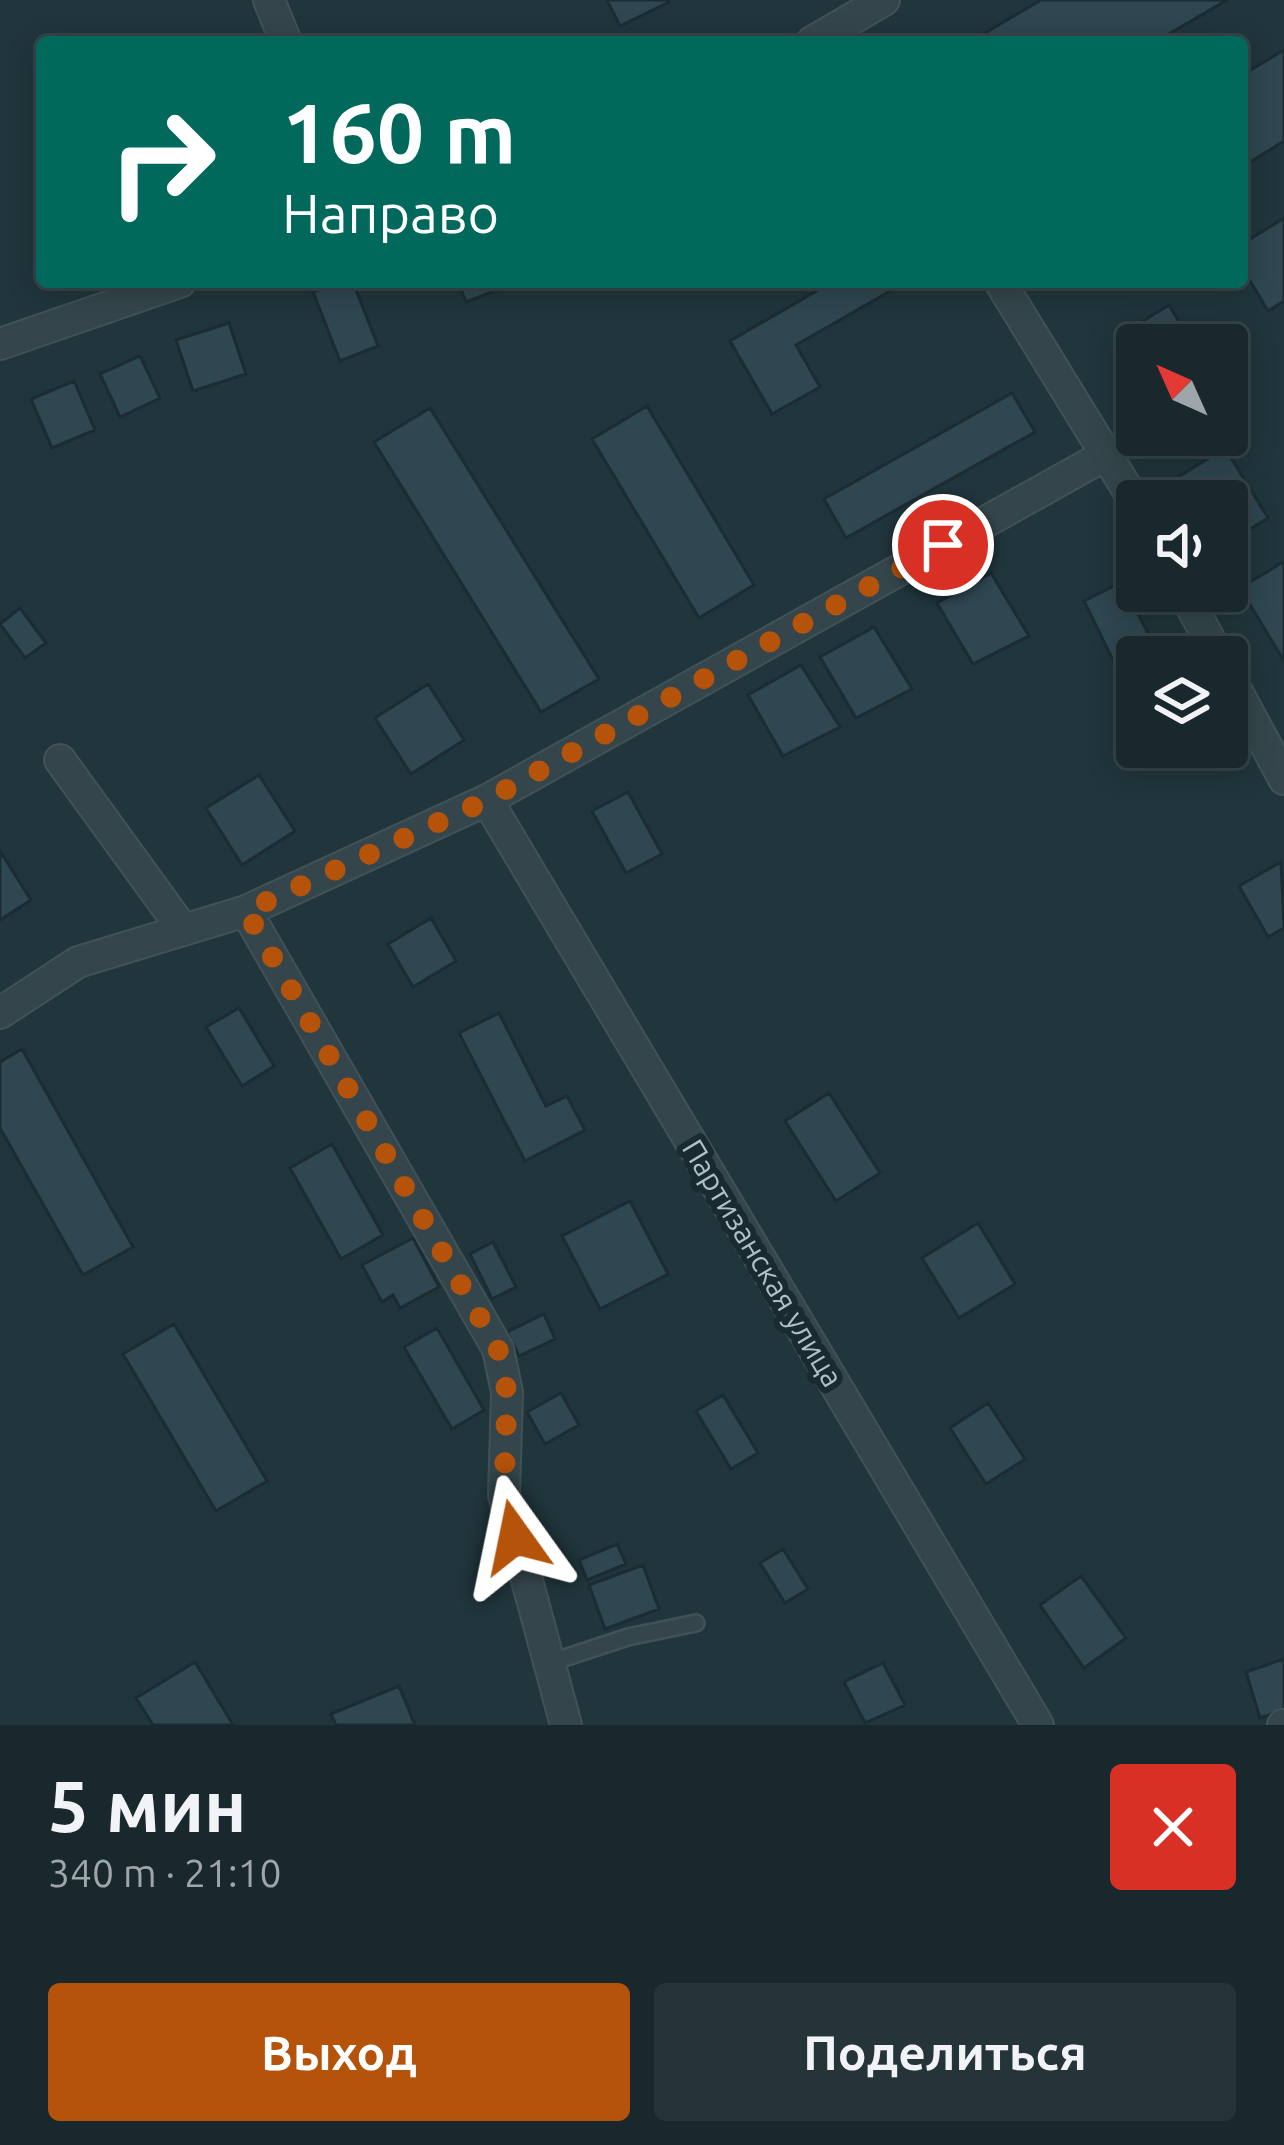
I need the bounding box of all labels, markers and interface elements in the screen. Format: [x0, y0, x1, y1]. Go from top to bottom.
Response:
icon: right [84, 84, 240, 240]
text: 160 m [282, 85, 516, 179]
text: Направо [282, 183, 499, 243]
north arrow [1116, 324, 1248, 456]
map controls [1116, 324, 1248, 768]
button: sound [1116, 480, 1248, 612]
pin [892, 494, 994, 596]
icon: arrive [910, 512, 976, 578]
button: layers [1116, 636, 1248, 768]
street label: Партизанская улица [676, 1133, 850, 1393]
position arrow [452, 1474, 578, 1600]
button: close [1110, 1764, 1236, 1890]
text: 5 мин [48, 1765, 247, 1846]
text: 340 m · 21:10 [48, 1851, 282, 1894]
button: Выход [48, 1983, 630, 2121]
button: Поделиться [654, 1983, 1236, 2121]

